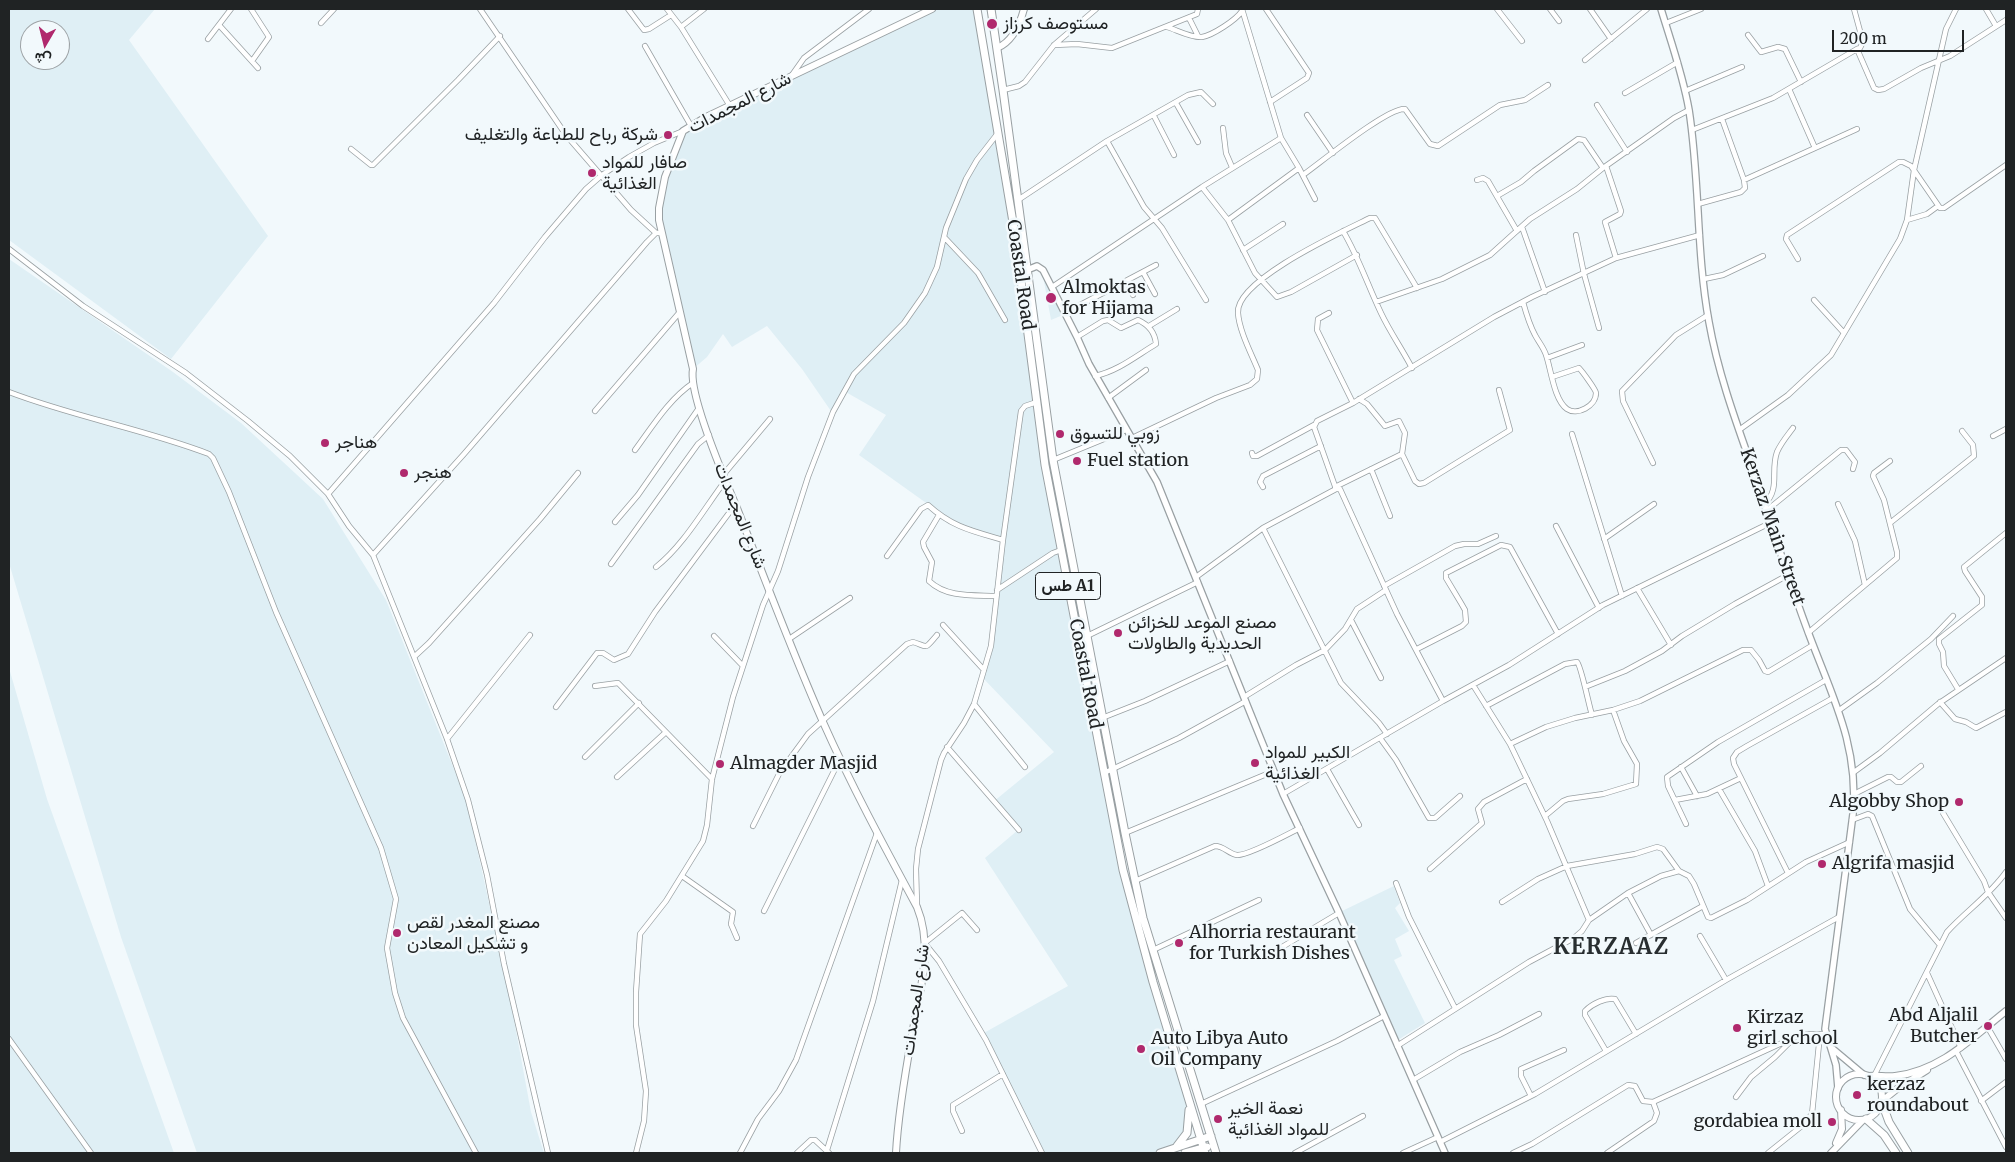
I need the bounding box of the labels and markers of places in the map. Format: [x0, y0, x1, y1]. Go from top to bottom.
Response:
place label: مستوصف كرزاز [1003, 13, 1108, 35]
marker: مستوصف كرزاز [985, 17, 999, 31]
place label: شركة رباح للطباعة والتغليف [465, 124, 658, 146]
marker: شركة رباح للطباعة والتغليف [662, 129, 674, 141]
place label: صافار للمواد الغذائية [602, 152, 687, 194]
marker: صافار للمواد الغذائية [586, 167, 598, 179]
place label: Almoktas for Hijama [1062, 277, 1154, 320]
marker: Almoktas for Hijama [1044, 291, 1058, 305]
place label: زوبي للتسوق [1070, 423, 1160, 445]
marker: زوبي للتسوق [1054, 428, 1066, 440]
place label: هناجر [335, 432, 377, 454]
marker: هناجر [319, 437, 331, 449]
place label: Fuel station [1087, 450, 1189, 472]
marker: Fuel station [1071, 455, 1083, 467]
place label: هنجر [414, 462, 452, 484]
marker: هنجر [398, 467, 410, 479]
place label: مصنع الموعد للخزائن الحديدية والطاولات [1128, 612, 1277, 654]
marker: مصنع الموعد للخزائن الحديدية والطاولات [1112, 627, 1124, 639]
place label: الكبير للمواد الغذائية [1265, 742, 1350, 784]
place label: Almagder Masjid [730, 753, 877, 775]
marker: الكبير للمواد الغذائية [1249, 757, 1261, 769]
marker: Almagder Masjid [714, 758, 726, 770]
place label: Algobby Shop [1829, 791, 1949, 813]
marker: Algobby Shop [1953, 796, 1965, 808]
place label: Algrifa masjid [1832, 853, 1954, 875]
marker: Algrifa masjid [1816, 858, 1828, 870]
place label: مصنع المغدر لقص و تشكيل المعادن [407, 912, 540, 954]
place label: Alhorria restaurant for Turkish Dishes [1189, 922, 1356, 964]
marker: مصنع المغدر لقص و تشكيل المعادن [391, 927, 403, 939]
marker: Alhorria restaurant for Turkish Dishes [1173, 937, 1185, 949]
place label: Abd Aljalil Butcher [1889, 1005, 1978, 1048]
place label: Kirzaz girl school [1747, 1007, 1838, 1050]
marker: Abd Aljalil Butcher [1982, 1020, 1994, 1032]
marker: Kirzaz girl school [1731, 1022, 1743, 1034]
place label: Auto Libya Auto Oil Company [1151, 1028, 1288, 1070]
marker: Auto Libya Auto Oil Company [1135, 1043, 1147, 1055]
place label: kerzaz roundabout [1867, 1074, 1969, 1116]
marker: kerzaz roundabout [1851, 1089, 1863, 1101]
place label: نعمة الخير للمواد الغذائية [1228, 1098, 1329, 1140]
place label: gordabiea moll [1694, 1111, 1822, 1133]
marker: نعمة الخير للمواد الغذائية [1212, 1113, 1224, 1125]
marker: gordabiea moll [1826, 1116, 1838, 1128]

